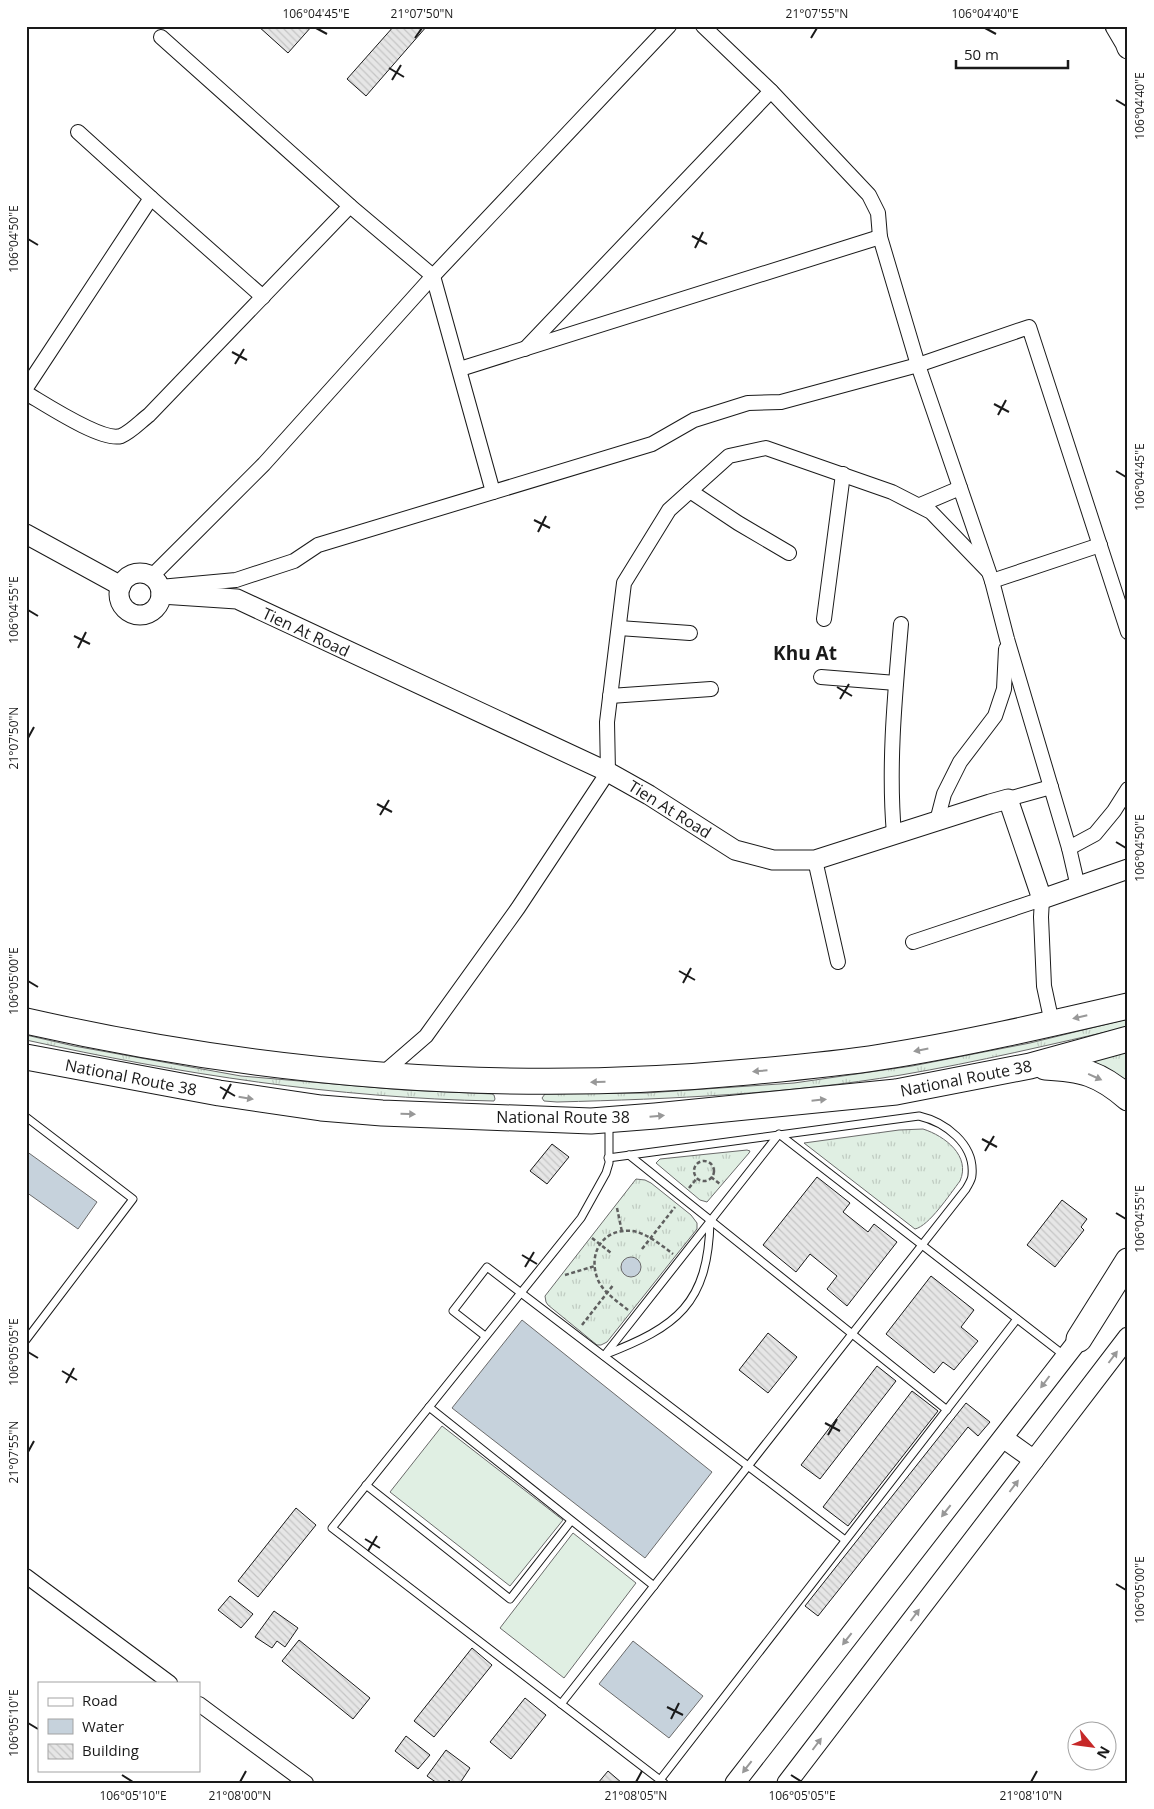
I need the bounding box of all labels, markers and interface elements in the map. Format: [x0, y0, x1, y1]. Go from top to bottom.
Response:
text: 106°04'45"E [282, 5, 350, 22]
text: 21°07'50"N [391, 5, 453, 22]
text: 21°07'55"N [786, 5, 848, 22]
text: 106°04'40"E [951, 5, 1019, 22]
scale bar [956, 38, 1069, 70]
text: 50 m [964, 44, 999, 64]
text: 106°04'40"E [1131, 72, 1148, 140]
text: 106°04'50"E [5, 205, 22, 273]
text: 106°04'45"E [1131, 443, 1148, 511]
text: 106°04'55"E [5, 576, 22, 644]
street label: Tien At Road [259, 602, 353, 662]
district label: Khu At [773, 640, 837, 666]
text: 21°07'50"N [5, 707, 22, 769]
street label: Tien At Road [624, 775, 716, 843]
text: 106°04'50"E [1131, 814, 1148, 882]
text: 106°05'00"E [5, 947, 22, 1015]
one-way arrow [1073, 1013, 1088, 1021]
one-way arrow [913, 1046, 929, 1054]
street label: National Route 38 [63, 1053, 199, 1101]
street label: National Route 38 [898, 1054, 1034, 1102]
one-way arrow [752, 1068, 768, 1076]
one-way arrow [1088, 1073, 1102, 1081]
one-way arrow [590, 1078, 606, 1086]
one-way arrow [239, 1094, 255, 1102]
one-way arrow [811, 1096, 827, 1104]
street label: National Route 38 [496, 1106, 630, 1128]
one-way arrow [400, 1110, 416, 1118]
one-way arrow [650, 1112, 666, 1120]
text: 106°04'55"E [1131, 1185, 1148, 1253]
text: 106°05'05"E [5, 1318, 22, 1386]
one-way arrow [1108, 1350, 1118, 1364]
one-way arrow [1040, 1375, 1051, 1388]
text: 21°07'55"N [5, 1421, 22, 1483]
one-way arrow [1009, 1480, 1020, 1493]
one-way arrow [941, 1504, 952, 1517]
text: 106°05'00"E [1131, 1556, 1148, 1624]
one-way arrow [910, 1609, 921, 1622]
one-way arrow [841, 1632, 852, 1645]
legend [38, 1682, 200, 1772]
text: 106°05'10"E [5, 1689, 22, 1757]
text: Road [82, 1690, 118, 1710]
text: Water [82, 1716, 124, 1736]
north arrow [1066, 1722, 1116, 1772]
one-way arrow [811, 1738, 822, 1751]
text: Building [82, 1740, 139, 1760]
text: N [1093, 1743, 1115, 1762]
one-way arrow [741, 1760, 752, 1773]
text: 106°05'10"E [99, 1787, 167, 1804]
text: 21°08'00"N [209, 1787, 271, 1804]
text: 21°08'05"N [605, 1787, 667, 1804]
text: 106°05'05"E [768, 1787, 836, 1804]
text: 21°08'10"N [1000, 1787, 1062, 1804]

